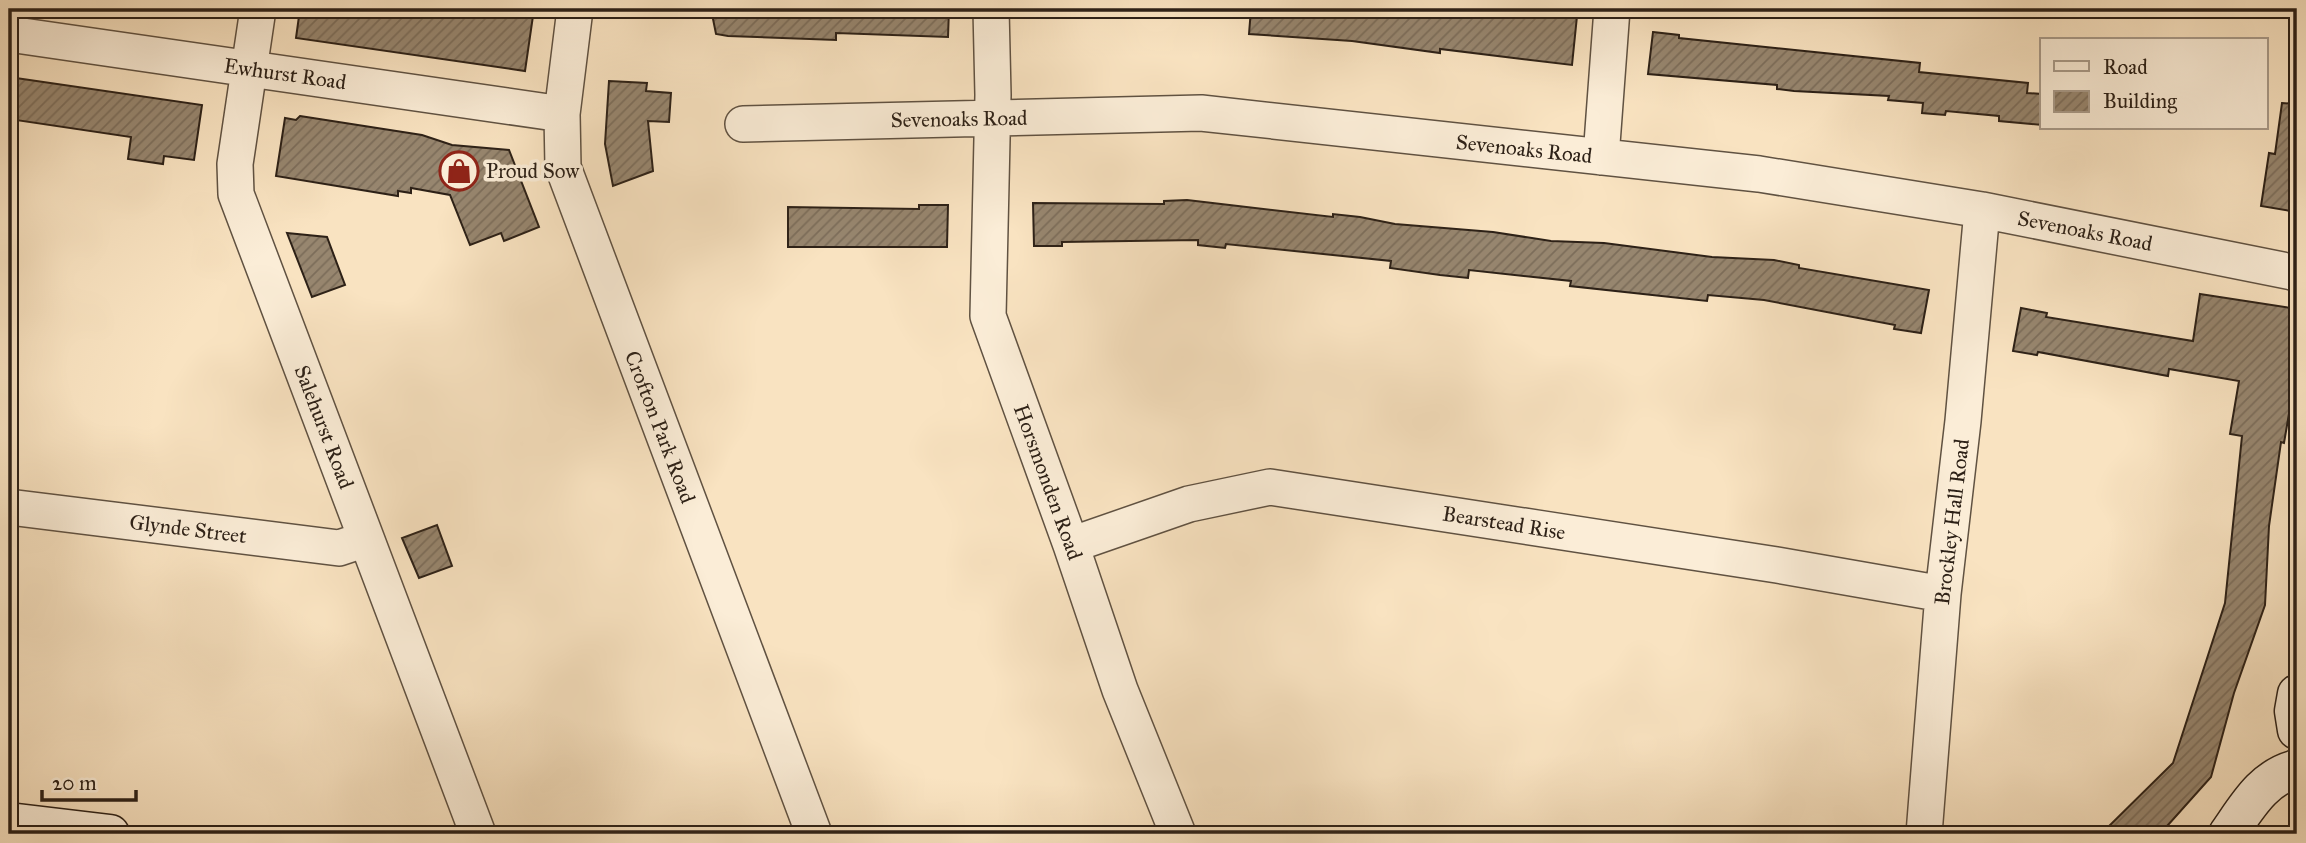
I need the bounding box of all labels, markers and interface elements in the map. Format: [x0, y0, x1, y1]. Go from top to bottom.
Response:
legend [2040, 38, 2268, 130]
street label: Ewhurst Road [222, 53, 348, 96]
text: Road [2103, 54, 2148, 80]
text: Building [2103, 88, 2177, 114]
street label: Sevenoaks Road [890, 105, 1028, 133]
street label: Sevenoaks Road [1455, 129, 1594, 169]
shop icon: Proud Sow [438, 150, 480, 192]
place label: Proud Sow [486, 158, 579, 184]
street label: Sevenoaks Road [2015, 205, 2155, 257]
street label: Crofton Park Road [619, 347, 701, 507]
street label: Salehurst Road [289, 362, 360, 493]
street label: Horsmonden Road [1008, 401, 1088, 564]
street label: Brockley Hall Road [1929, 437, 1975, 607]
street label: Bearstead Rise [1441, 500, 1568, 546]
street label: Glynde Street [128, 509, 249, 549]
scale bar [42, 759, 136, 803]
text: 20 m [52, 770, 97, 796]

